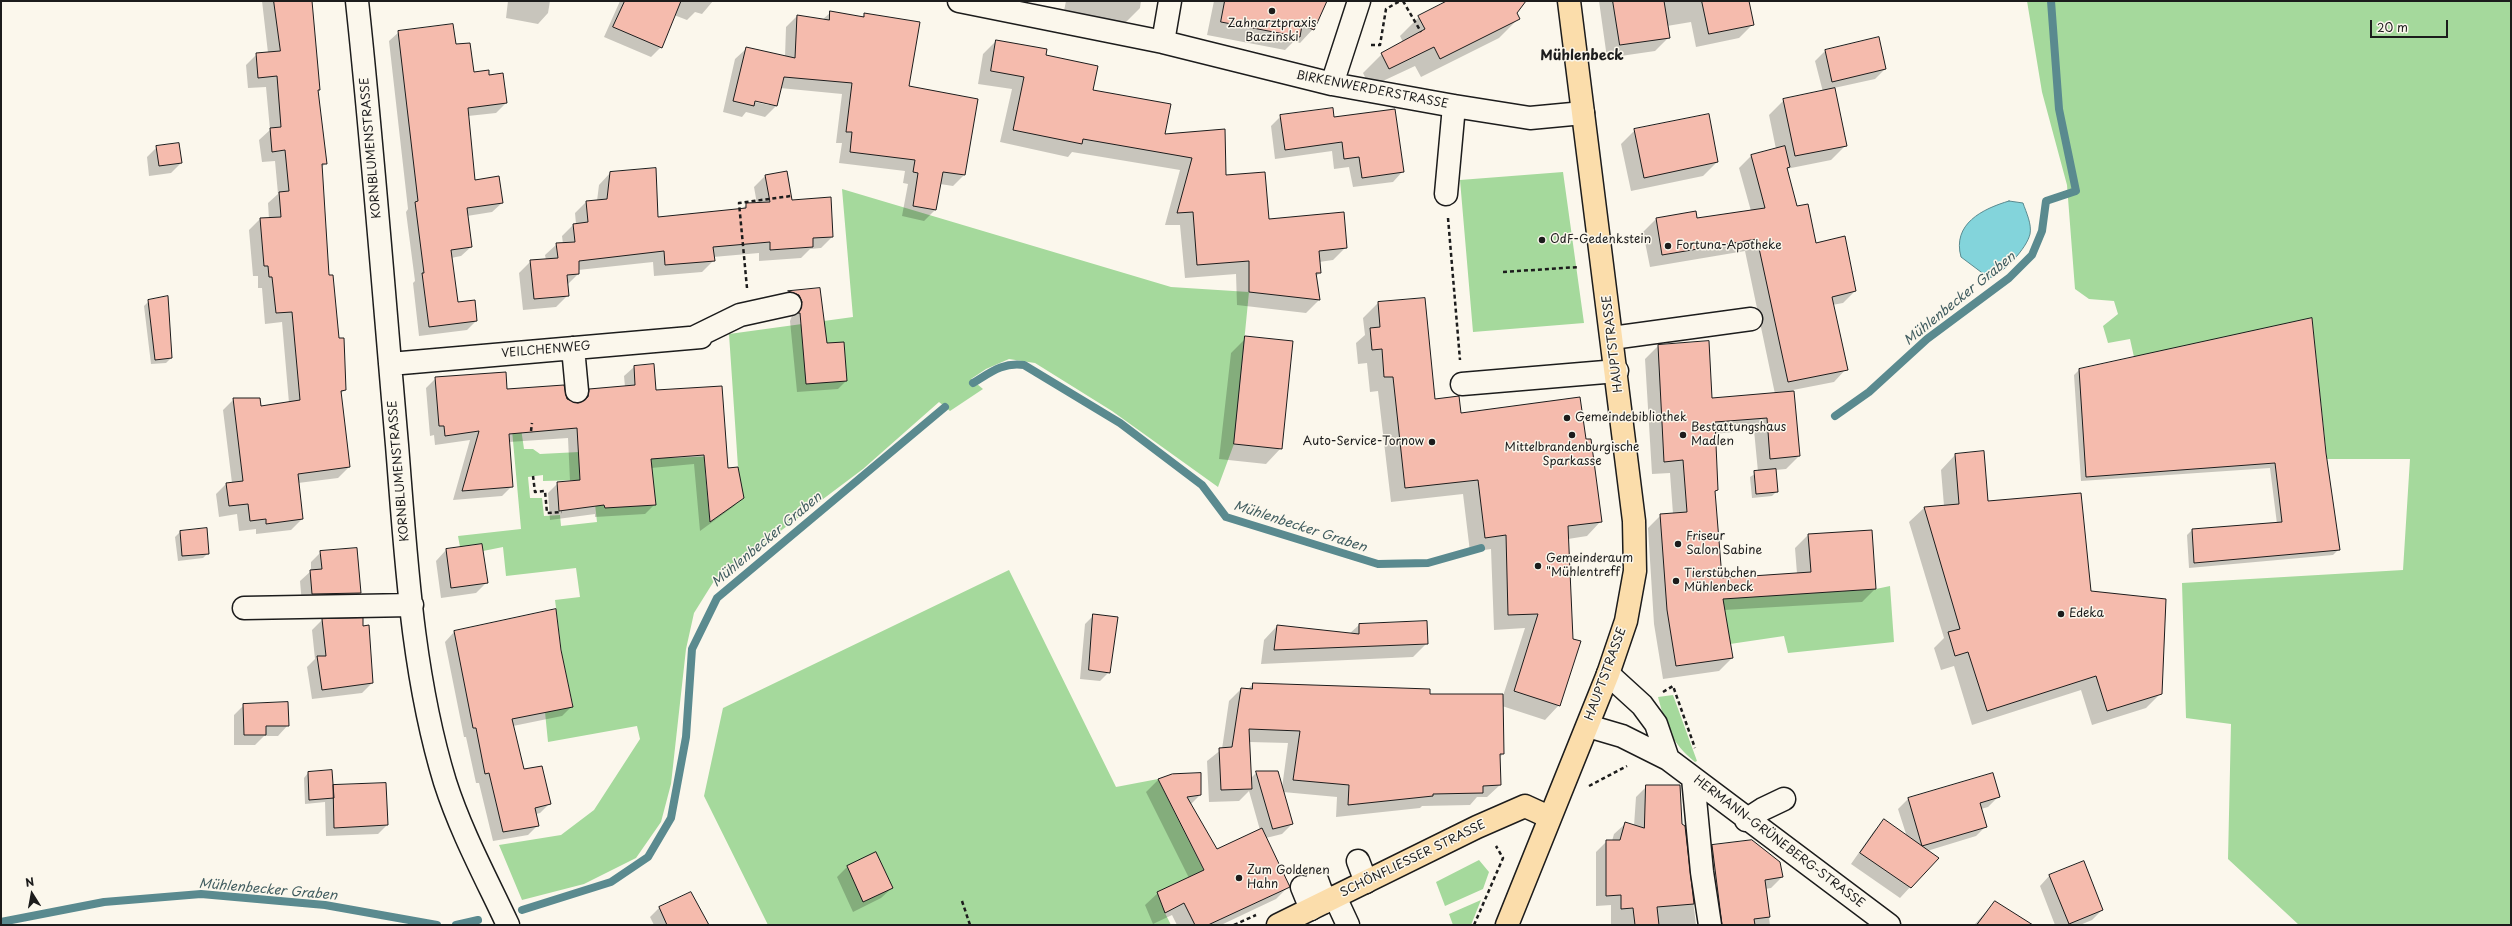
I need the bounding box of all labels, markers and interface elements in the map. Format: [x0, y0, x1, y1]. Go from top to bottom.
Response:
marker: Zahnarztpraxis Baczinski [1267, 6, 1277, 16]
scale bar [2372, 12, 2450, 38]
place label: Zahnarztpraxis Baczinski [1228, 17, 1316, 45]
text: 20 m [2377, 18, 2408, 36]
district label: Mühlenbeck [1540, 48, 1624, 64]
street label: BIRKENWERDERSTRASSE [1295, 68, 1449, 112]
street label: KORNBLUMENSTRASSE [358, 77, 384, 219]
place label: OdF-Gedenkstein [1550, 233, 1651, 247]
marker: OdF-Gedenkstein [1537, 235, 1547, 245]
place label: Fortuna-Apotheke [1676, 239, 1782, 253]
marker: Fortuna-Apotheke [1663, 241, 1673, 251]
water label: Mühlenbecker Graben [1901, 249, 2019, 349]
street label: HAUPTSTRASSE [1600, 294, 1626, 394]
street label: VEILCHENWEG [501, 339, 591, 361]
street label: KORNBLUMENSTRASSE [386, 400, 412, 542]
place label: Gemeindebibliothek [1575, 411, 1687, 425]
marker: Gemeindebibliothek [1562, 413, 1572, 423]
place label: Bestattungshaus Madlen [1691, 421, 1786, 449]
marker: Mittelbrandenburgische Sparkasse [1567, 430, 1577, 440]
marker: Bestattungshaus Madlen [1678, 430, 1688, 440]
place label: Auto-Service-Tornow [1303, 435, 1424, 449]
marker: Auto-Service-Tornow [1427, 437, 1437, 447]
place label: Mittelbrandenburgische Sparkasse [1505, 441, 1639, 469]
water label: Mühlenbecker Graben [709, 489, 825, 591]
water label: Mühlenbecker Graben [1232, 498, 1368, 556]
place label: Friseur Salon Sabine [1686, 530, 1762, 558]
marker: Friseur Salon Sabine [1673, 539, 1683, 549]
place label: Gemeinderaum "Mühlentreff [1546, 552, 1633, 580]
marker: Gemeinderaum "Mühlentreff [1533, 561, 1543, 571]
place label: Tierstübchen Mühlenbeck [1684, 567, 1757, 595]
marker: Tierstübchen Mühlenbeck [1671, 576, 1681, 586]
place label: Edeka [2069, 607, 2104, 621]
marker: Edeka [2056, 609, 2066, 619]
street label: HAUPTSTRASSE [1582, 625, 1630, 723]
street label: HERMANN-GRÜNEBERG-STRASSE [1691, 773, 1867, 911]
street label: SCHÖNFLIESSER STRASSE [1338, 817, 1488, 901]
place label: Zum Goldenen Hahn [1247, 864, 1330, 892]
text: N [24, 873, 36, 891]
marker: Zum Goldenen Hahn [1234, 873, 1244, 883]
north arrow [12, 874, 52, 914]
water label: Mühlenbecker Graben [198, 876, 338, 904]

